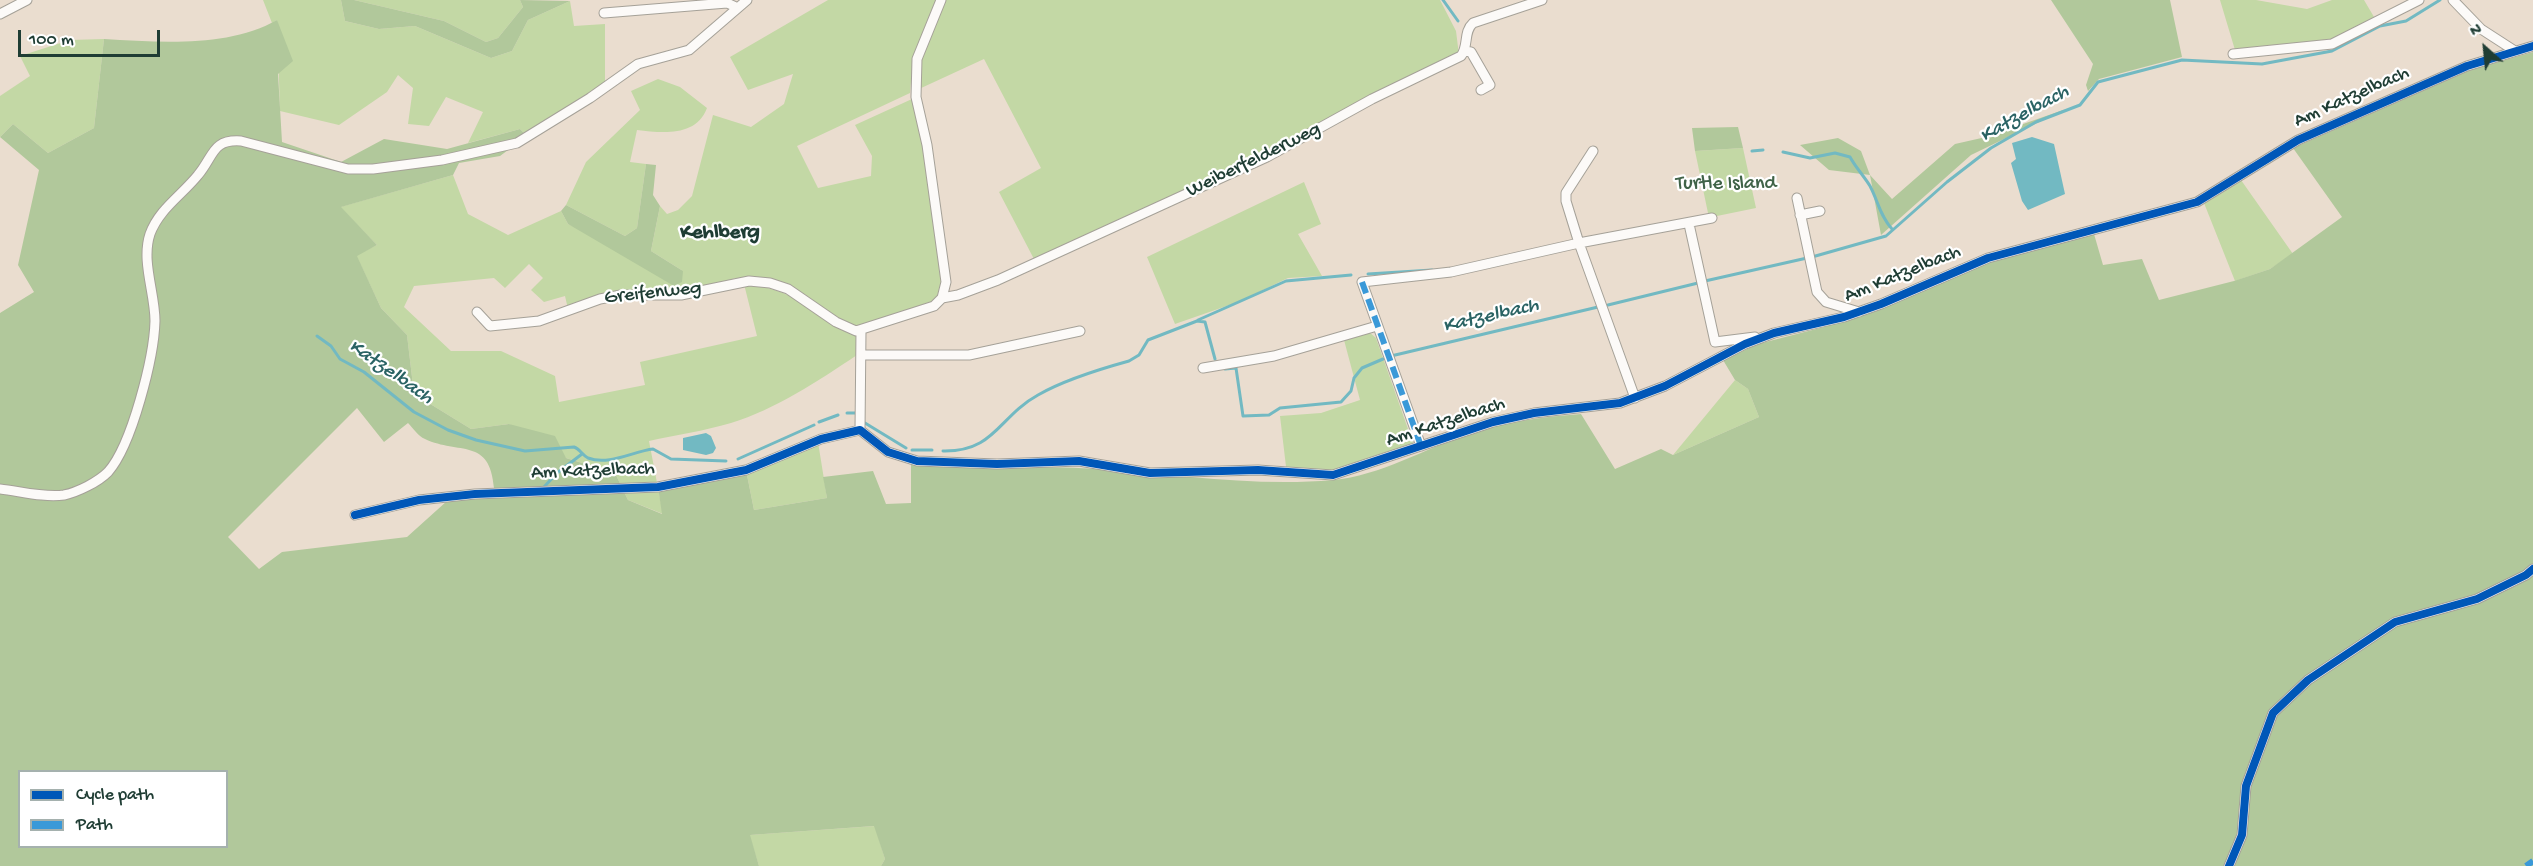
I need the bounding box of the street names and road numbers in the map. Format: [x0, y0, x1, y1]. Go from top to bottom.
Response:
street label: Am Katzelbach [2291, 62, 2413, 134]
street label: Weiberfelderweg [1183, 118, 1325, 204]
street label: Am Katzelbach [1841, 241, 1965, 309]
street label: Greifenweg [603, 277, 703, 311]
street label: Am Katzelbach [1383, 392, 1509, 454]
street label: Am Katzelbach [531, 458, 655, 486]

